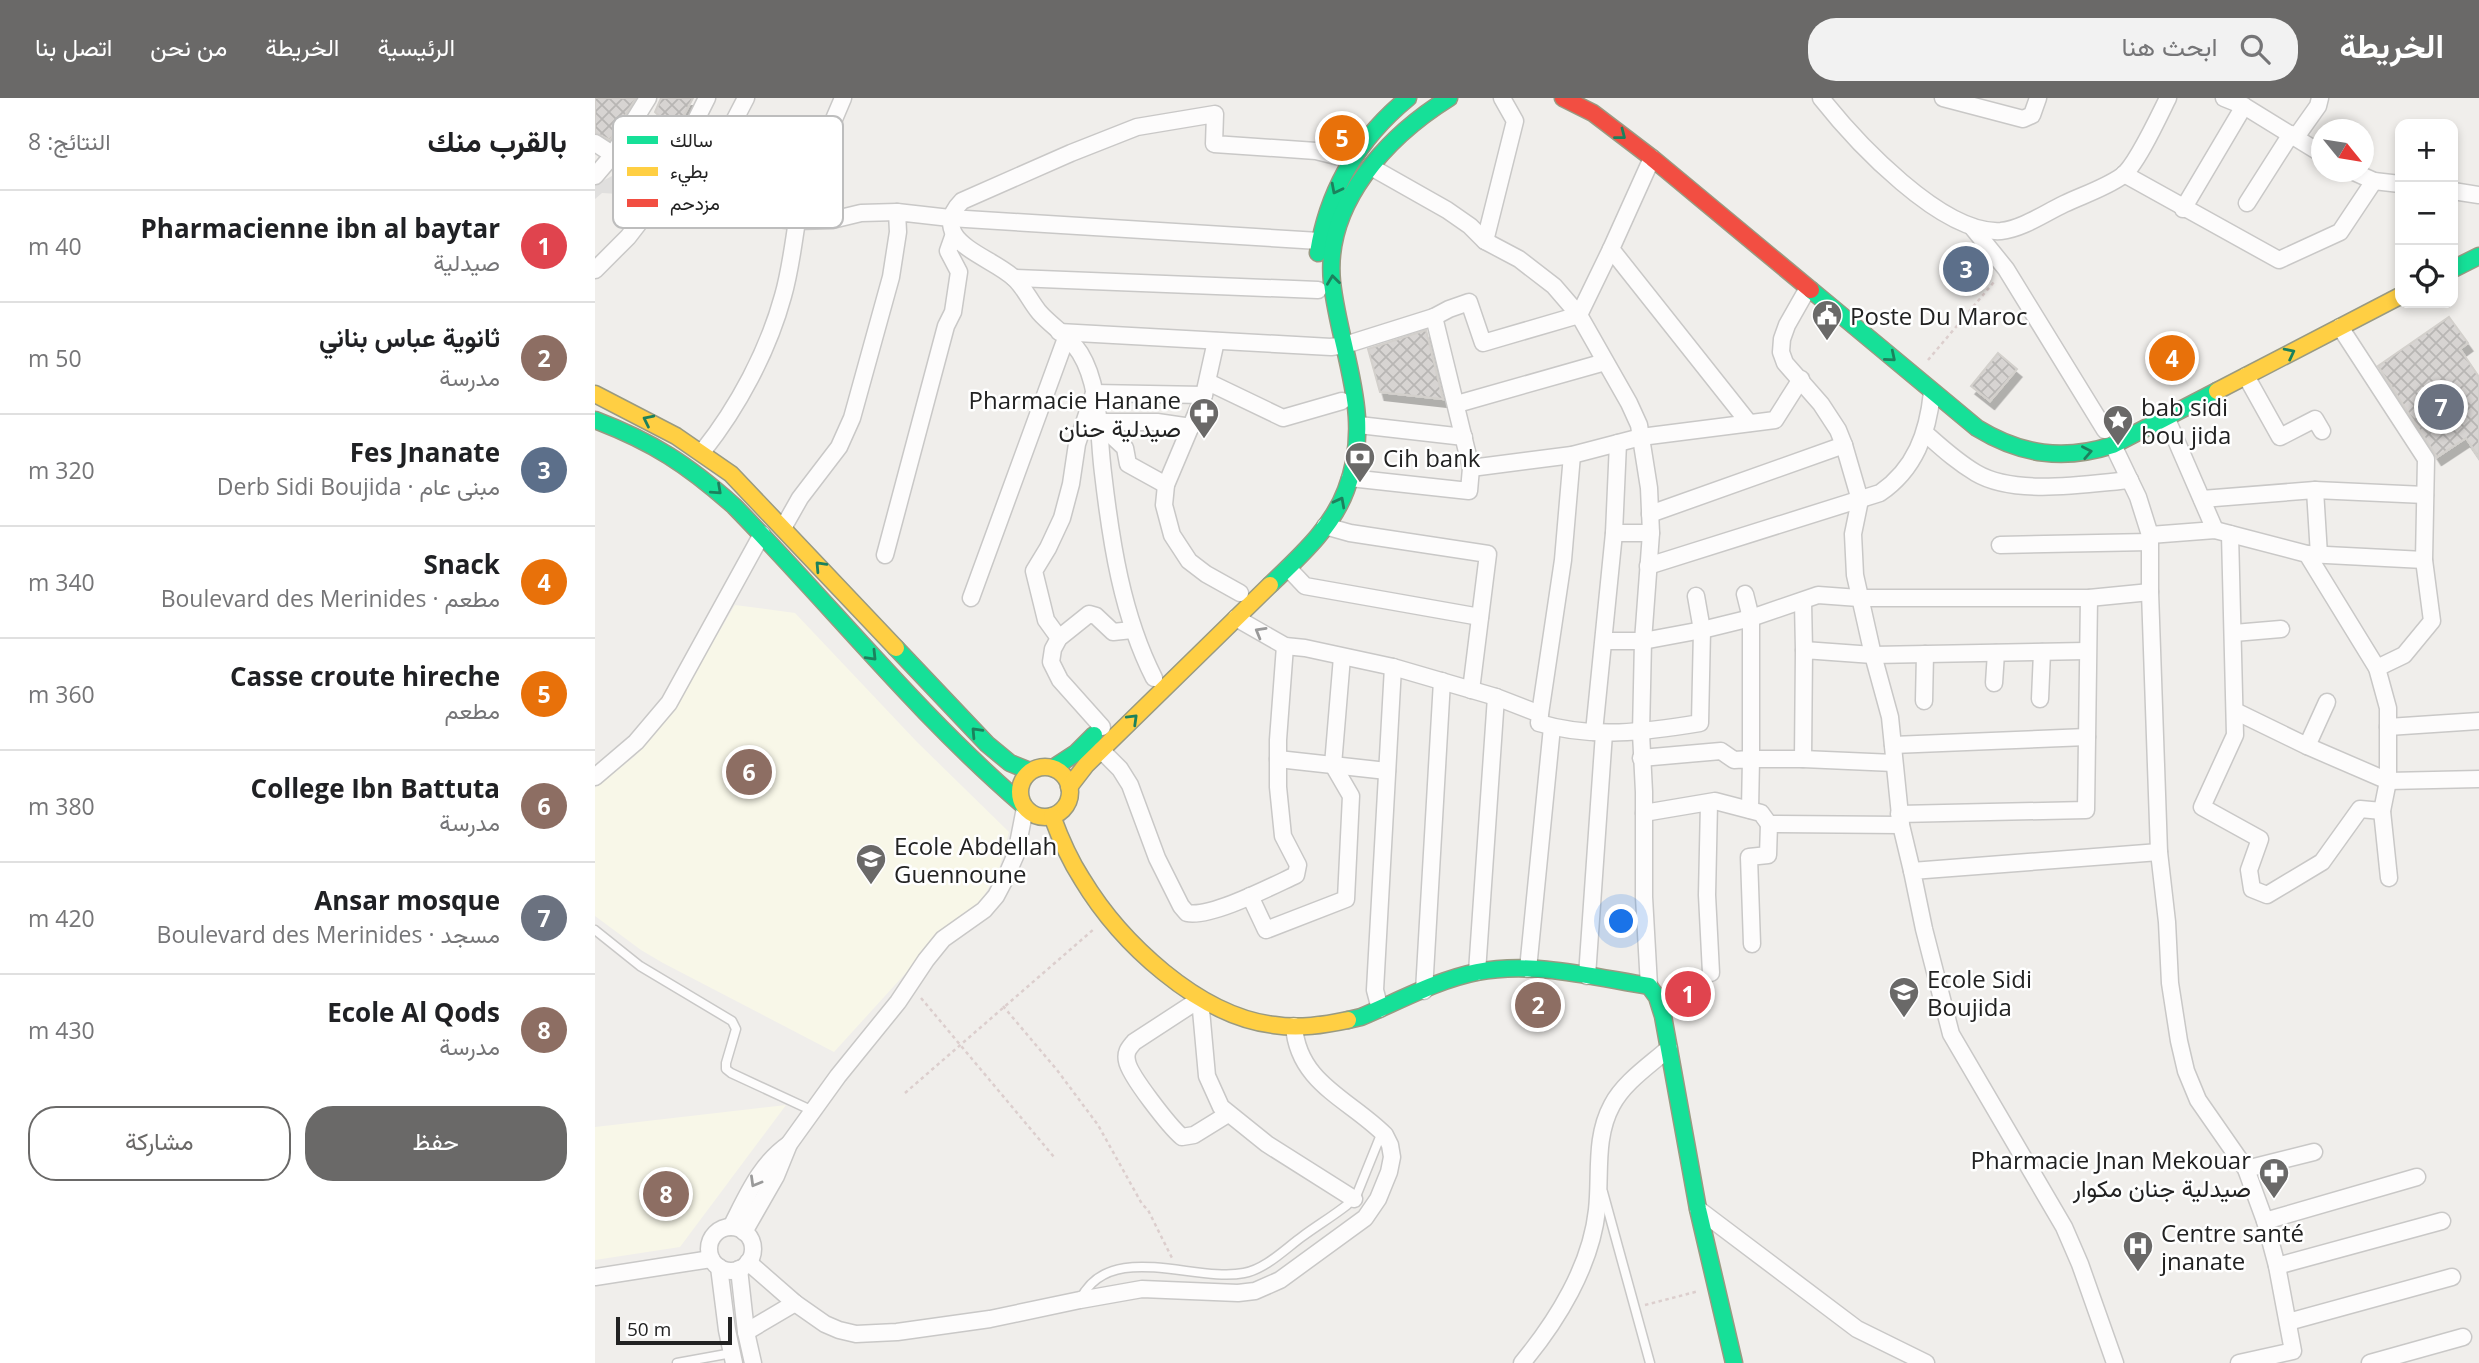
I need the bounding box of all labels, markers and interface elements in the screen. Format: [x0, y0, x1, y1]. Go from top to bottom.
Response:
search box [1808, 18, 2298, 81]
text: الخريطة [2340, 23, 2444, 68]
text: ابحث هنا [2122, 28, 2218, 64]
text: اتصل بنا [35, 30, 112, 63]
text: من نحن [150, 30, 227, 63]
text: الخريطة [265, 30, 339, 63]
text: الرئيسية [377, 30, 455, 63]
icon: search [2236, 30, 2274, 68]
pin: 5 [1319, 112, 1365, 164]
legend [613, 116, 843, 228]
north arrow [2311, 119, 2374, 182]
map controls [2395, 119, 2458, 308]
button: + [2395, 119, 2458, 182]
text: بالقرب منك [427, 120, 567, 161]
text: النتائج: 8 [28, 125, 111, 157]
one-way arrow [1613, 126, 1625, 139]
text: سالك [670, 127, 713, 153]
text: بطيء [670, 158, 708, 187]
one-way arrow [1330, 182, 1344, 194]
button: − [2395, 182, 2458, 245]
text: مزدحم [670, 190, 720, 216]
text: Pharmacienne ibn al baytar [141, 210, 500, 246]
text: 40 m [28, 230, 82, 262]
text: 1 [537, 230, 551, 262]
pin: 3 [1943, 243, 1989, 295]
button: locate [2395, 245, 2458, 308]
text: صيدلية [433, 246, 500, 278]
one-way arrow [1326, 274, 1341, 286]
public building icon: Poste Du Maroc [1810, 298, 1844, 342]
place label: Poste Du Maroc [1850, 299, 2028, 332]
text: ثانوية عباس بناني [319, 319, 500, 355]
pin: 4 [2149, 332, 2195, 384]
text: 50 m [28, 342, 82, 374]
text: 2 [537, 342, 551, 374]
one-way arrow [2283, 347, 2296, 361]
one-way arrow [1883, 349, 1896, 361]
text: مدرسة [439, 361, 500, 393]
pin: 7 [2418, 381, 2464, 433]
place label: Pharmacie Hanane صيدلية حنان [969, 383, 1181, 444]
place label: bab sidi bou jida [2141, 390, 2231, 451]
pharmacy icon: Pharmacie Hanane صيدلية حنان [1187, 396, 1221, 440]
place icon: bab sidi bou jida [2101, 403, 2135, 447]
one-way arrow [643, 414, 655, 428]
text: Fes Jnanate [350, 434, 500, 470]
bank icon: Cih bank [1343, 440, 1377, 484]
place label: Cih bank [1383, 441, 1481, 474]
one-way arrow [2081, 446, 2093, 461]
text: 320 m [28, 454, 95, 486]
text: 3 [537, 454, 551, 486]
text: مبنى عام · Derb Sidi Boujida [217, 470, 500, 502]
one-way arrow [709, 482, 722, 494]
one-way arrow [1332, 497, 1345, 509]
text: Snack [423, 546, 500, 582]
one-way arrow [815, 561, 828, 574]
text: 340 m [28, 566, 95, 598]
text: 4 [537, 566, 551, 598]
text: مطعم · Boulevard des Merinides [161, 582, 500, 614]
one-way arrow [1255, 627, 1268, 640]
one-way arrow [864, 648, 877, 661]
text: Casse croute hireche [230, 658, 500, 694]
text: 360 m [28, 678, 95, 710]
text: 5 [537, 678, 551, 710]
text: مطعم [444, 694, 500, 726]
one-way arrow [1125, 715, 1138, 728]
one-way arrow [971, 727, 984, 740]
pin: 6 [726, 746, 772, 798]
text: College Ibn Battuta [251, 770, 500, 806]
text: 380 m [28, 790, 95, 822]
text: 6 [537, 790, 551, 822]
text: مدرسة [439, 806, 500, 838]
place label: Ecole Abdellah Guennoune [894, 829, 1057, 890]
school or university icon: Ecole Abdellah Guennoune [854, 842, 888, 886]
text: Ansar mosque [314, 882, 500, 918]
text: 420 m [28, 902, 95, 934]
text: 7 [537, 902, 551, 934]
your location [1604, 904, 1638, 938]
text: مسجد · Boulevard des Merinides [157, 918, 500, 950]
place label: Ecole Sidi Boujida [1927, 962, 2032, 1023]
pin: 1 [1665, 968, 1711, 1020]
school or university icon: Ecole Sidi Boujida [1887, 975, 1921, 1019]
pin: 2 [1515, 979, 1561, 1031]
text: Ecole Al Qods [327, 994, 500, 1030]
text: 430 m [28, 1014, 95, 1046]
text: 8 [537, 1014, 551, 1046]
text: مدرسة [439, 1030, 500, 1062]
button: مشاركة [28, 1106, 291, 1181]
button: حفظ [305, 1106, 567, 1181]
place label: Pharmacie Jnan Mekouar صيدلية جنان مكوار [1970, 1143, 2251, 1204]
pharmacy icon: Pharmacie Jnan Mekouar صيدلية جنان مكوار [2257, 1156, 2291, 1200]
pin: 8 [643, 1168, 689, 1220]
one-way arrow [750, 1174, 763, 1187]
place label: Centre santé jnanate [2159, 1216, 2304, 1277]
hospital icon: Centre santé jnanate [2121, 1229, 2155, 1273]
scale bar [616, 1314, 731, 1346]
text: 50 m [627, 1316, 671, 1342]

